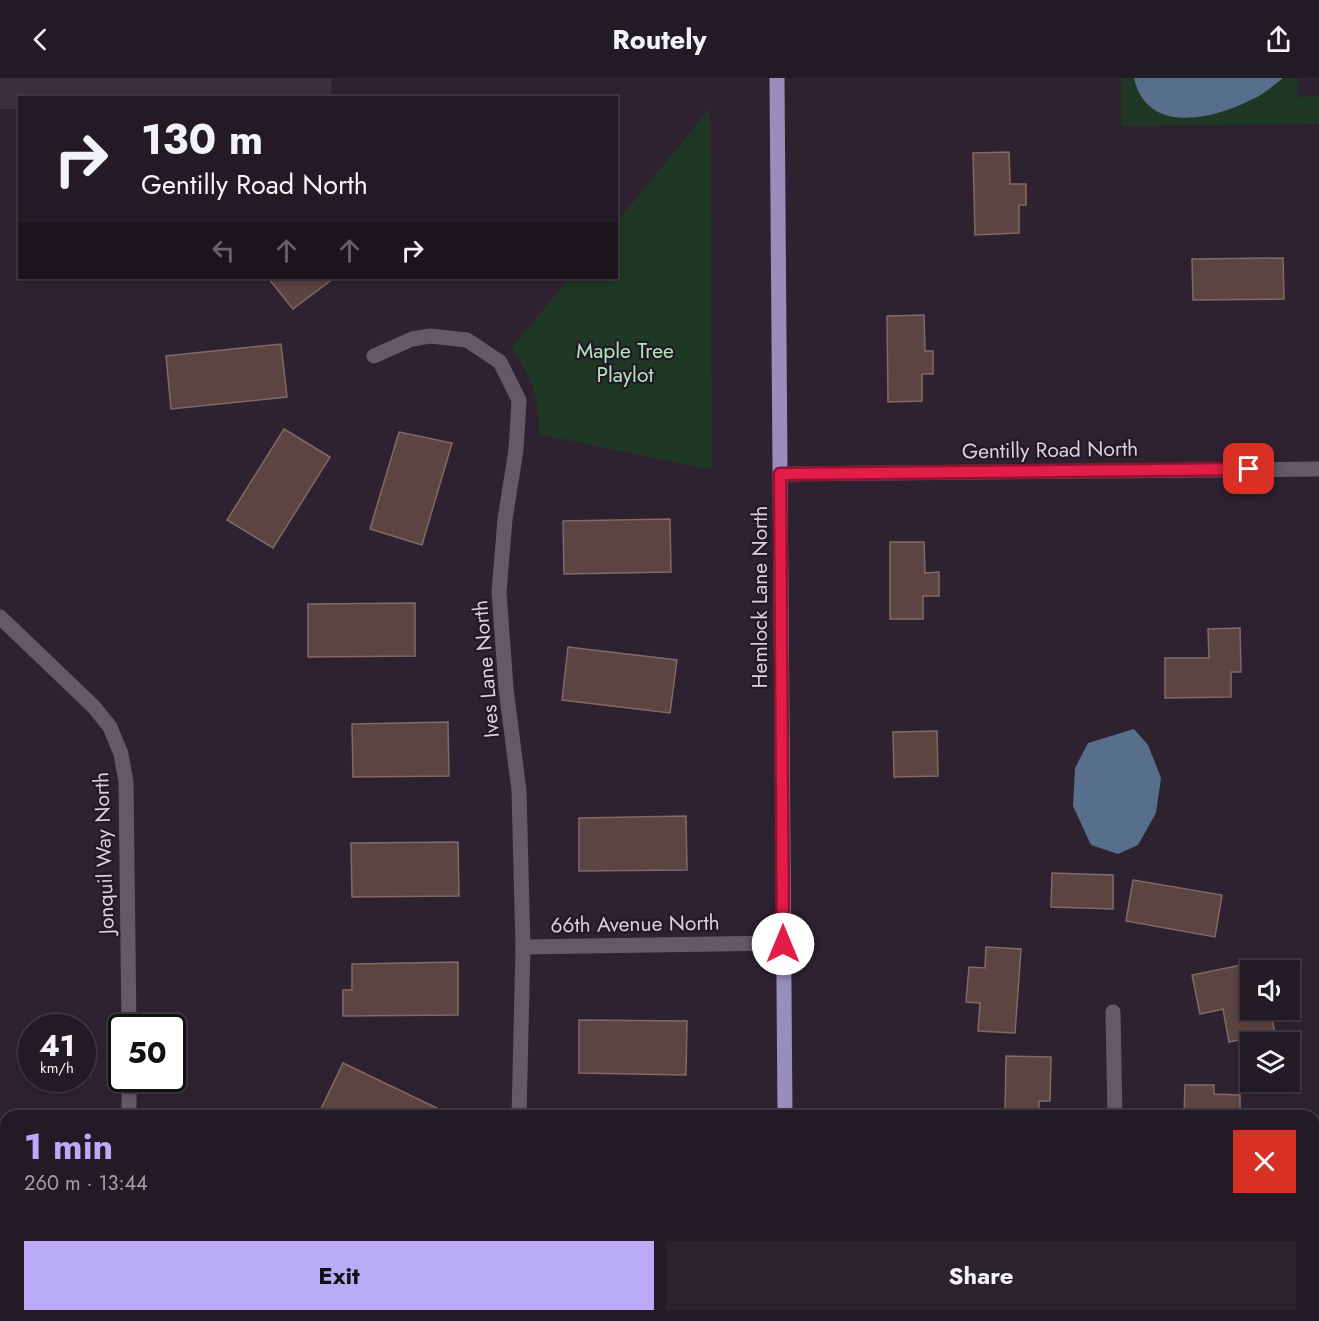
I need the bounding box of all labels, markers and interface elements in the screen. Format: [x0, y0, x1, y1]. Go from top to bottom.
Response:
text: Routely [612, 20, 707, 59]
icon: back [24, 23, 57, 56]
icon: share [1262, 23, 1295, 56]
text: 130 m [141, 109, 263, 170]
icon: right [42, 120, 120, 198]
text: Gentilly Road North [141, 165, 368, 204]
icon: left [207, 234, 240, 267]
icon: ahead [270, 234, 303, 267]
icon: ahead [333, 234, 366, 267]
icon: right [396, 234, 429, 267]
park label: Maple Tree Playlot [576, 336, 674, 390]
street label: Gentilly Road North [962, 433, 1138, 467]
pin [1223, 443, 1274, 494]
icon: arrive [1232, 452, 1265, 485]
street label: Hemlock Lane North [745, 506, 775, 688]
street label: Ives Lane North [465, 599, 507, 739]
street label: Jonquil Way North [86, 771, 122, 938]
street label: 66th Avenue North [550, 908, 720, 940]
position arrow [751, 912, 815, 976]
map controls [1240, 960, 1300, 1092]
button: sound [1240, 960, 1300, 1020]
speed limit sign: 50 [108, 1014, 186, 1092]
text: 41 [39, 1024, 75, 1067]
button: layers [1240, 1032, 1300, 1092]
text: km/h [40, 1057, 74, 1079]
text: 1 min [24, 1120, 113, 1172]
button: close [1233, 1130, 1296, 1193]
text: 260 m · 13:44 [24, 1169, 148, 1198]
button: Exit [24, 1241, 654, 1310]
button: Share [666, 1241, 1296, 1310]

